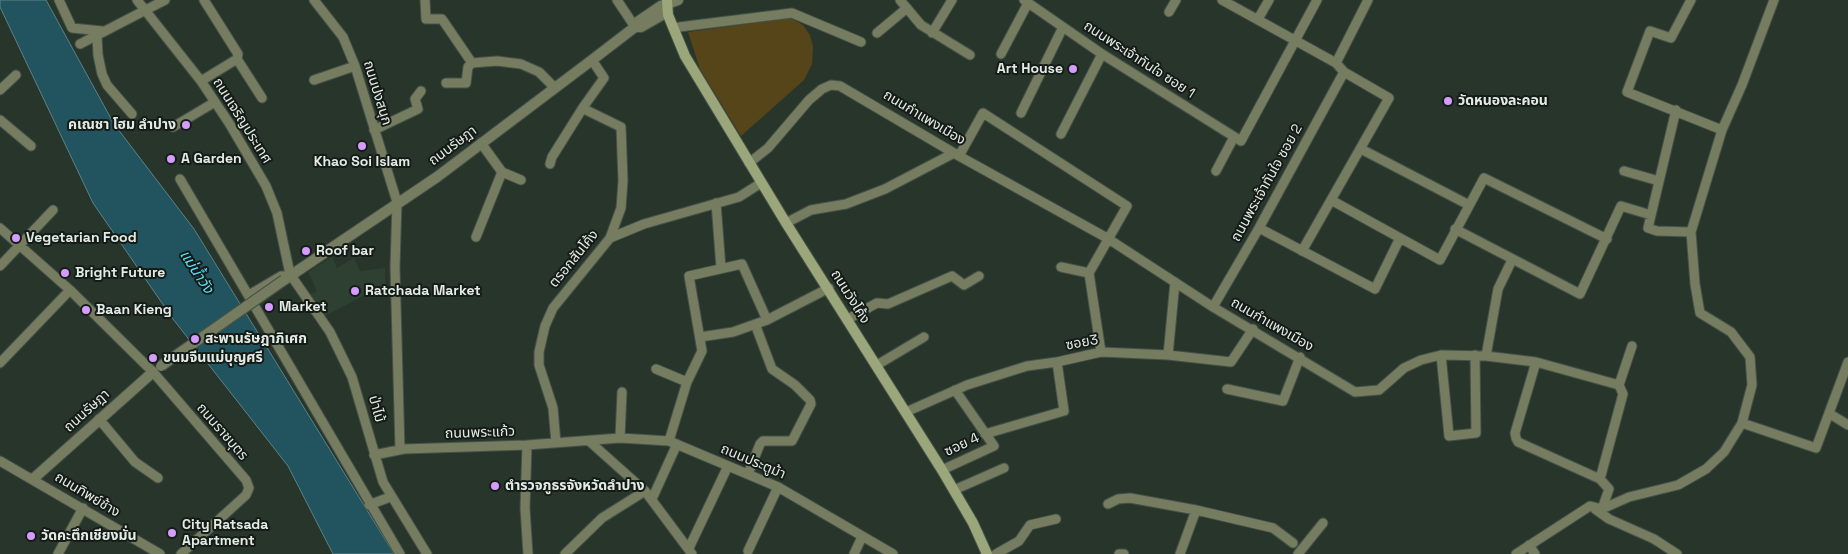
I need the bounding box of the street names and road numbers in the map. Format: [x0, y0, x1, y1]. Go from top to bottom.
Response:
street label: ถนนพระเจ้าทันใจ ซอย 1 [1080, 18, 1198, 102]
street label: ถนนปงสนุก [359, 59, 395, 127]
street label: ถนนเจริญประเทศ [209, 75, 275, 167]
street label: ถนนกำแพงเมือง [880, 87, 968, 149]
street label: ถนนพระเจ้าทันใจ ซอย 2 [1228, 121, 1306, 245]
street label: ถนนรัษฎา [426, 123, 480, 169]
street label: ตรอกสันโค้ง [546, 227, 602, 291]
street label: ถนนวังโค้ง [827, 267, 873, 327]
street label: ถนนกำแพงเมือง [1228, 295, 1316, 355]
street label: ซอย3 [1064, 332, 1100, 354]
street label: ถนนรัษฎา [61, 386, 113, 436]
street label: ป่าไม้ [364, 394, 388, 424]
street label: ถนนราชบุตร [193, 400, 251, 464]
street label: ถนนพระแก้ว [445, 423, 515, 443]
street label: ซอย 4 [942, 430, 982, 460]
street label: ถนนประตูม้า [718, 441, 788, 483]
street label: ถนนทิพย์ช้าง [51, 469, 123, 521]

